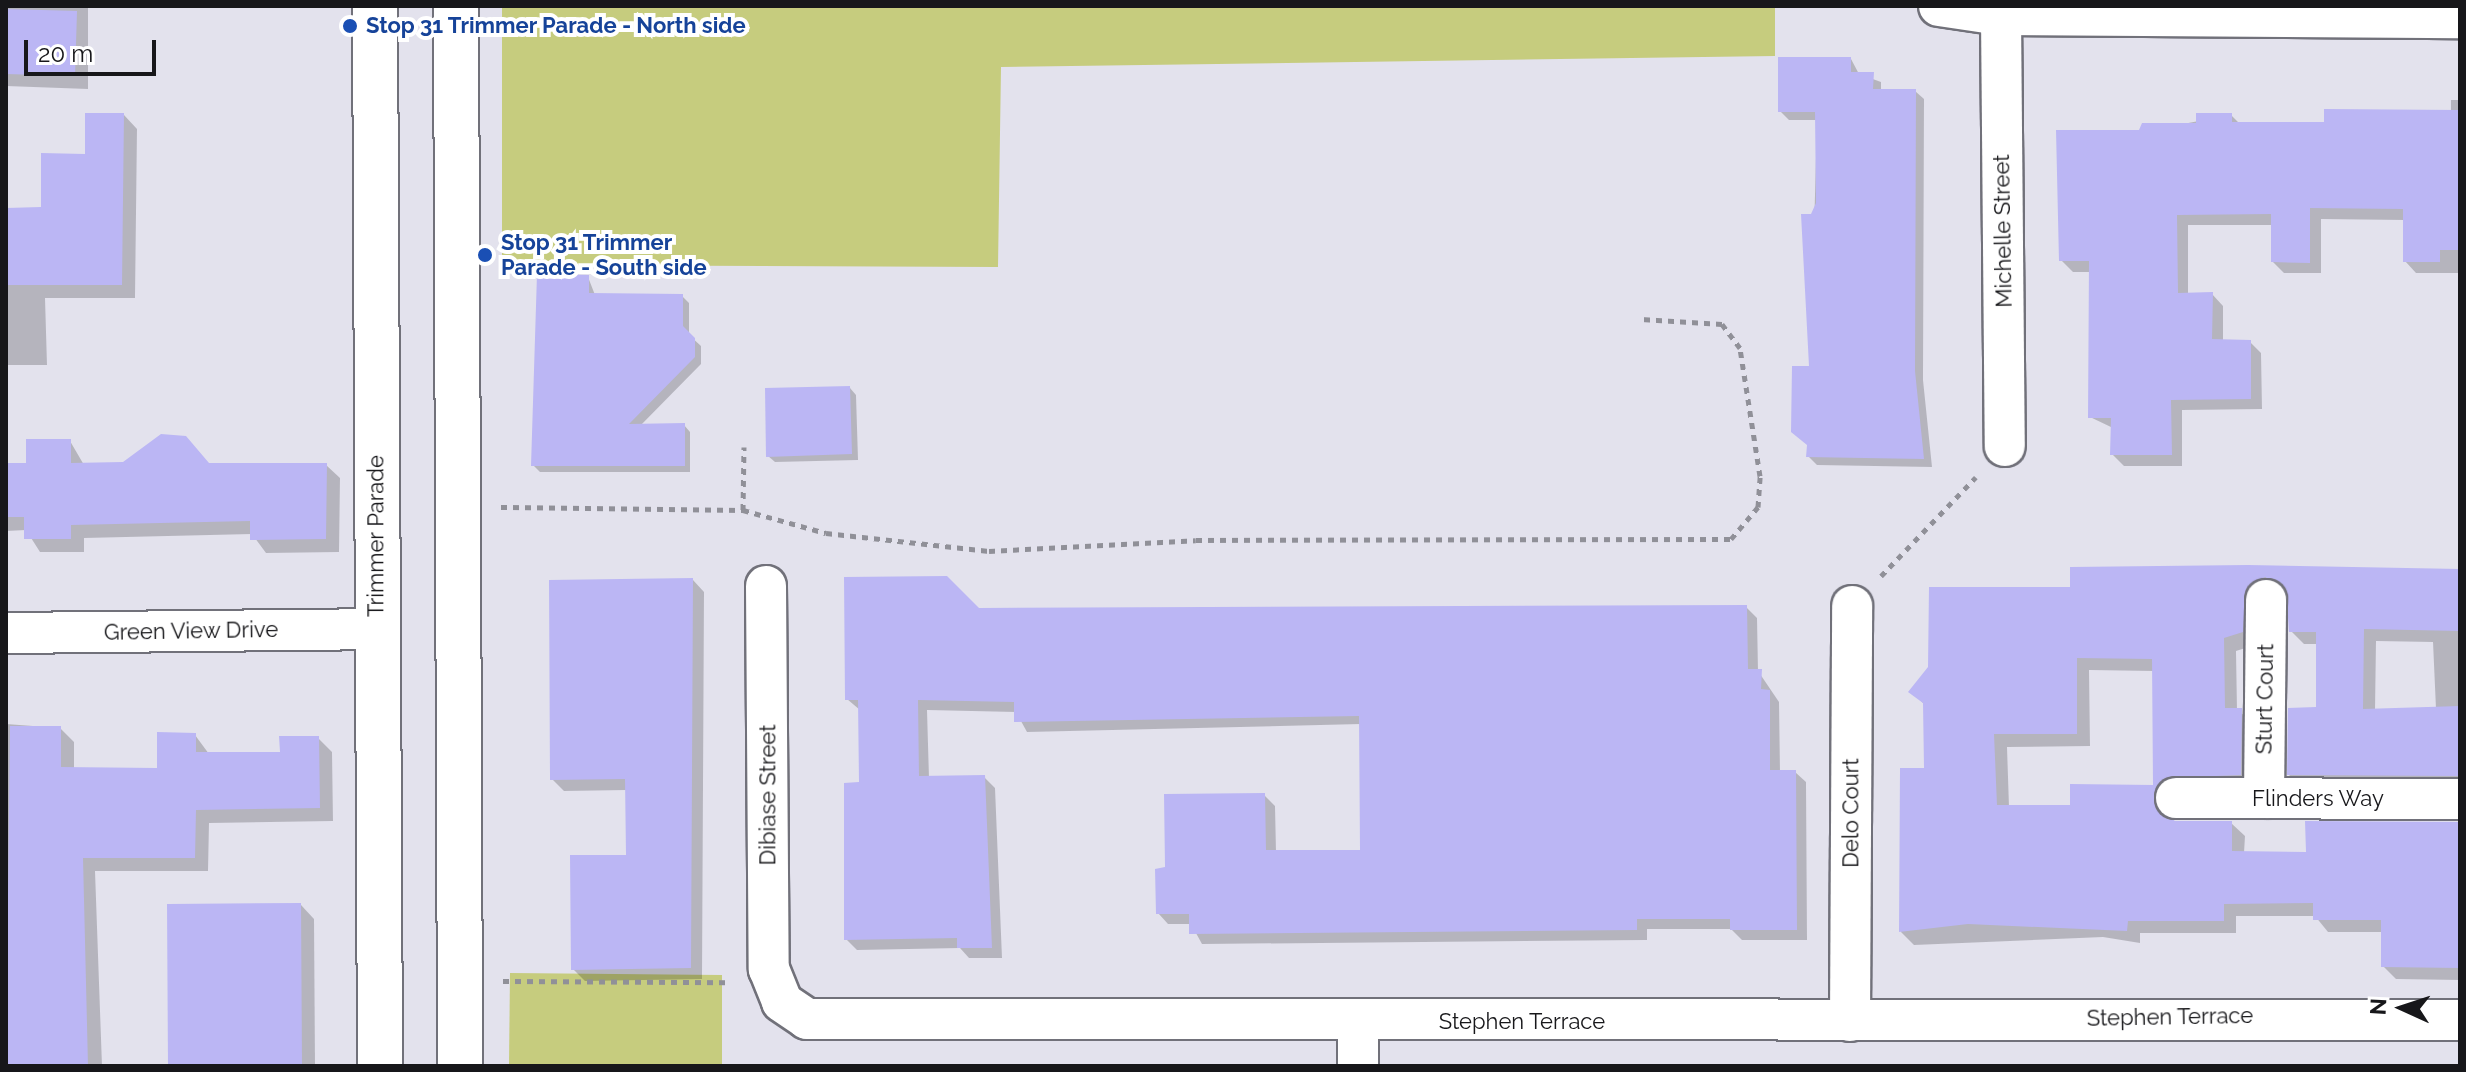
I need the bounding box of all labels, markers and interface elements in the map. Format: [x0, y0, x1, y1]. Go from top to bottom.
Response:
place label: Stop 31 Trimmer Parade - North side [366, 13, 747, 39]
marker: Stop 31 Trimmer Parade - North side [341, 17, 359, 35]
scale bar [28, 24, 160, 74]
text: 20 m [38, 39, 93, 68]
street label: Michelle Street [1988, 154, 2018, 308]
place label: Stop 31 Trimmer Parade - South side [501, 229, 707, 280]
marker: Stop 31 Trimmer Parade - South side [476, 246, 494, 264]
street label: Trimmer Parade [363, 455, 389, 617]
street label: Green View Drive [103, 616, 279, 646]
street label: Sturt Court [2251, 643, 2279, 755]
street label: Dibiase Street [755, 724, 781, 866]
street label: Delo Court [1838, 758, 1864, 868]
street label: Flinders Way [2252, 786, 2384, 812]
north arrow [2362, 968, 2442, 1048]
text: N [2365, 998, 2391, 1016]
street label: Stephen Terrace [2086, 1002, 2254, 1032]
street label: Stephen Terrace [1438, 1009, 1606, 1035]

